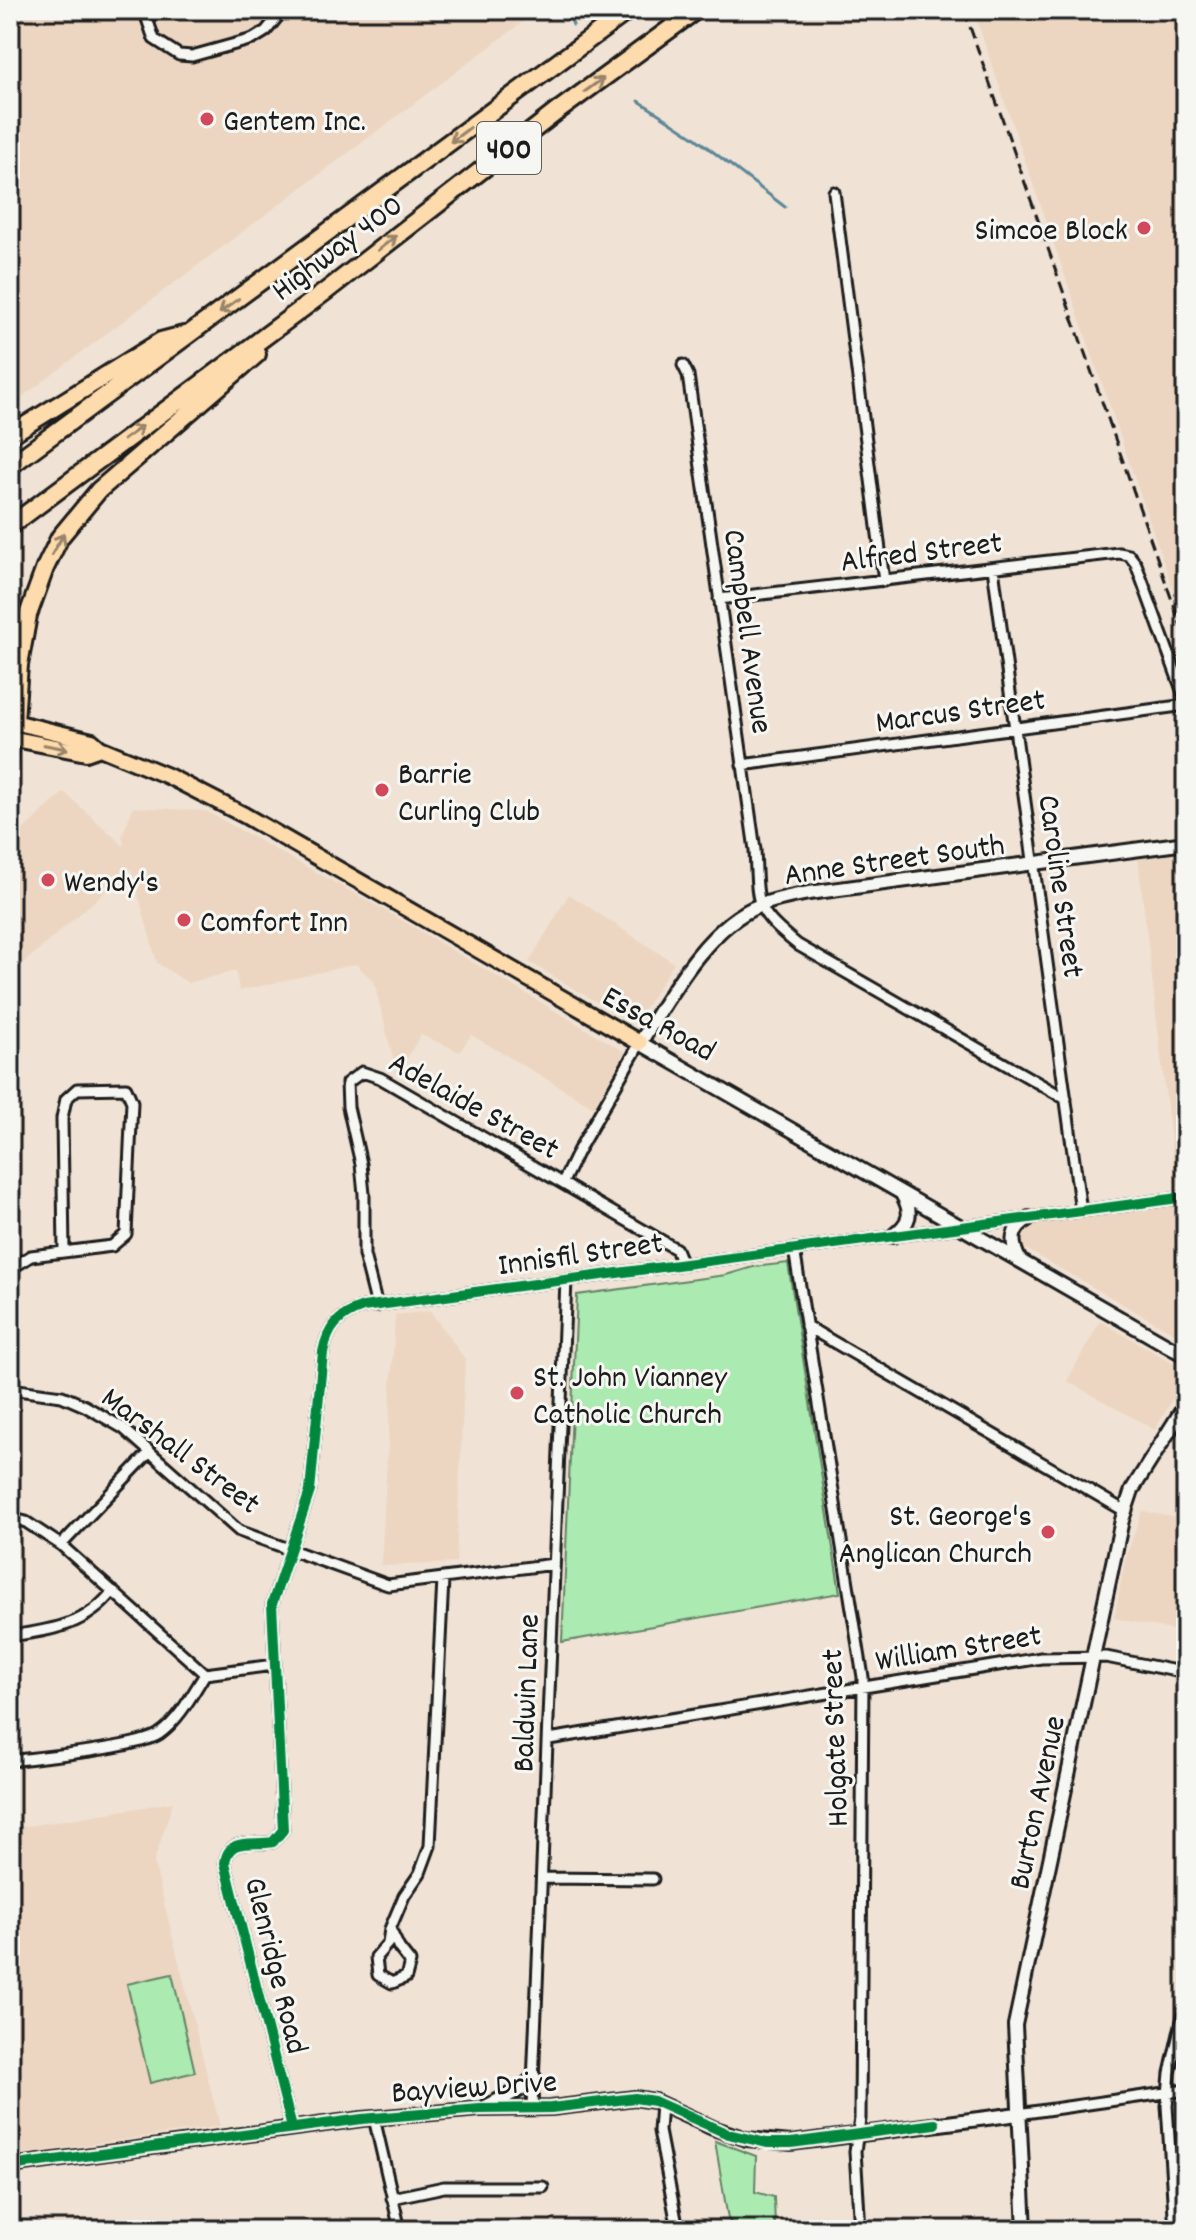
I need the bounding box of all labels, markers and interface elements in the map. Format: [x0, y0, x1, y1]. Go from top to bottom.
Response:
one-way arrow [582, 77, 604, 93]
place label: Gentem Inc. [223, 101, 366, 147]
marker: Gentem Inc. [198, 110, 216, 128]
road number: 400 [477, 122, 541, 174]
one-way arrow [450, 126, 471, 143]
street label: Highway 400 [263, 185, 415, 315]
place label: Simcoe Block [975, 210, 1128, 256]
marker: Simcoe Block [1135, 219, 1153, 237]
one-way arrow [376, 234, 397, 251]
one-way arrow [219, 298, 240, 315]
one-way arrow [122, 424, 144, 441]
street label: Alfred Street [838, 522, 1005, 588]
street label: Campbell Avenue [708, 527, 782, 737]
one-way arrow [50, 533, 66, 556]
street label: Marcus Street [873, 679, 1049, 749]
one-way arrow [43, 740, 68, 755]
place label: Barrie Curling Club [398, 754, 540, 837]
marker: Barrie Curling Club [373, 781, 391, 799]
street label: Caroline Street [1022, 792, 1094, 981]
street label: Anne Street South [781, 825, 1008, 901]
place label: Wendy's [64, 862, 159, 908]
marker: Wendy's [39, 871, 57, 889]
place label: Comfort Inn [200, 902, 348, 948]
marker: Comfort Inn [175, 911, 193, 929]
street label: Essa Road [592, 976, 723, 1076]
street label: Adelaide Street [379, 1042, 567, 1174]
street label: Innisfil Street [495, 1223, 666, 1291]
place label: St. John Vianney Catholic Church [533, 1357, 728, 1440]
street label: Marshall Street [90, 1378, 268, 1528]
marker: St. John Vianney Catholic Church [508, 1384, 526, 1402]
place label: St. George's Anglican Church [839, 1496, 1032, 1579]
marker: St. George's Anglican Church [1039, 1523, 1057, 1541]
street label: Baldwin Lane [503, 1613, 555, 1773]
street label: William Street [873, 1615, 1045, 1687]
street label: Holgate Street [812, 1648, 864, 1828]
street label: Burton Avenue [999, 1712, 1081, 1894]
street label: Glenridge Road [229, 1873, 317, 2059]
street label: Bayview Drive [390, 2061, 559, 2119]

